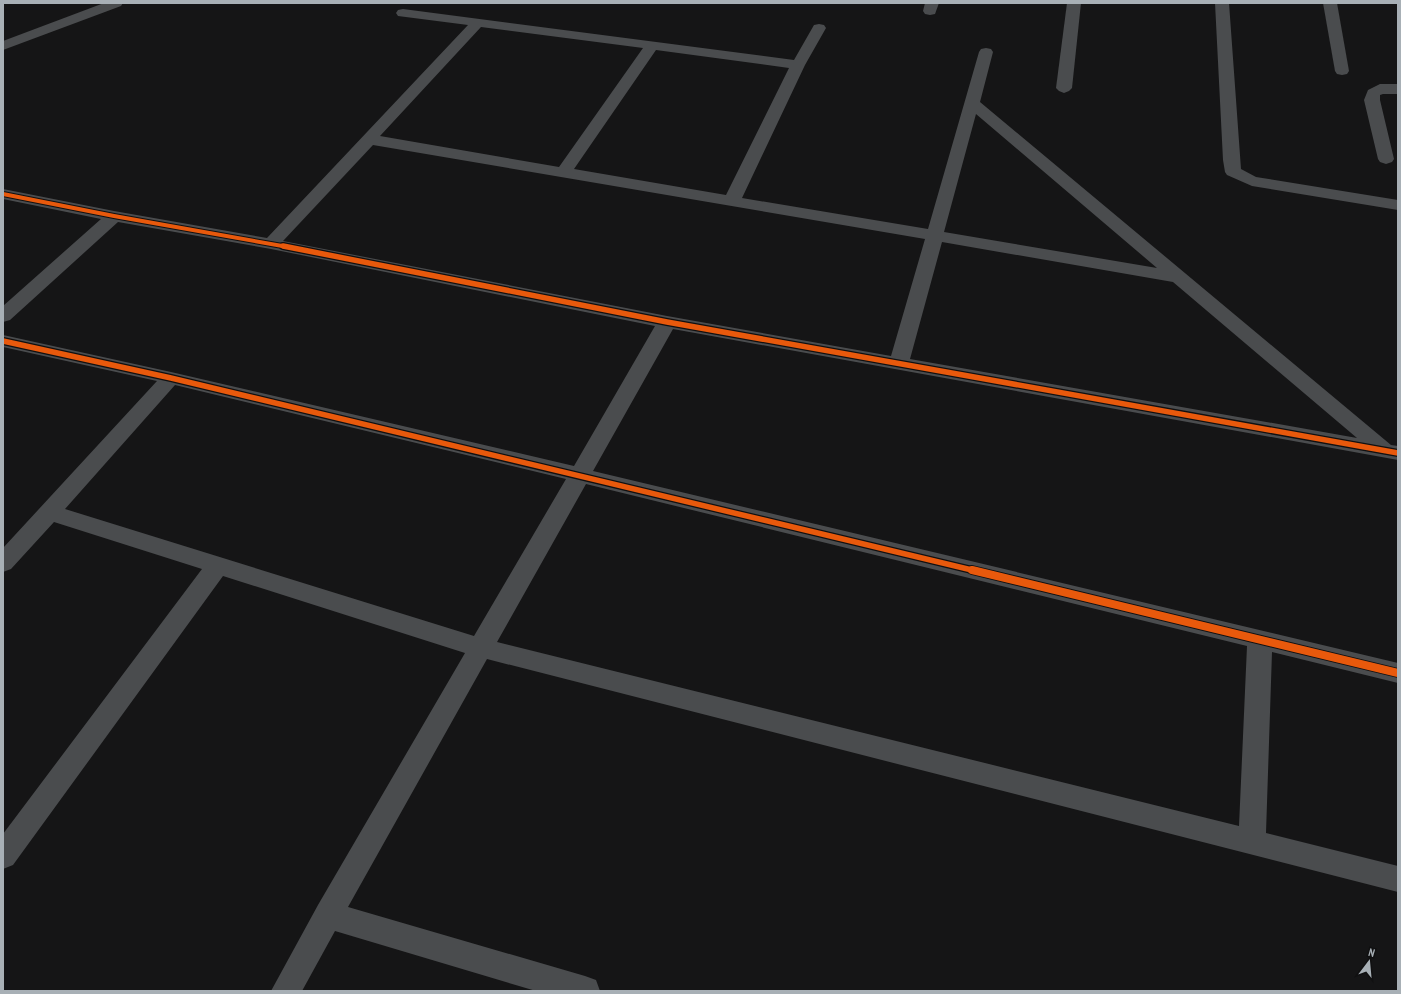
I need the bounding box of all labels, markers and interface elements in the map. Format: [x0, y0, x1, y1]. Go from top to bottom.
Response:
north arrow [1349, 942, 1389, 982]
text: N [1367, 945, 1377, 960]

